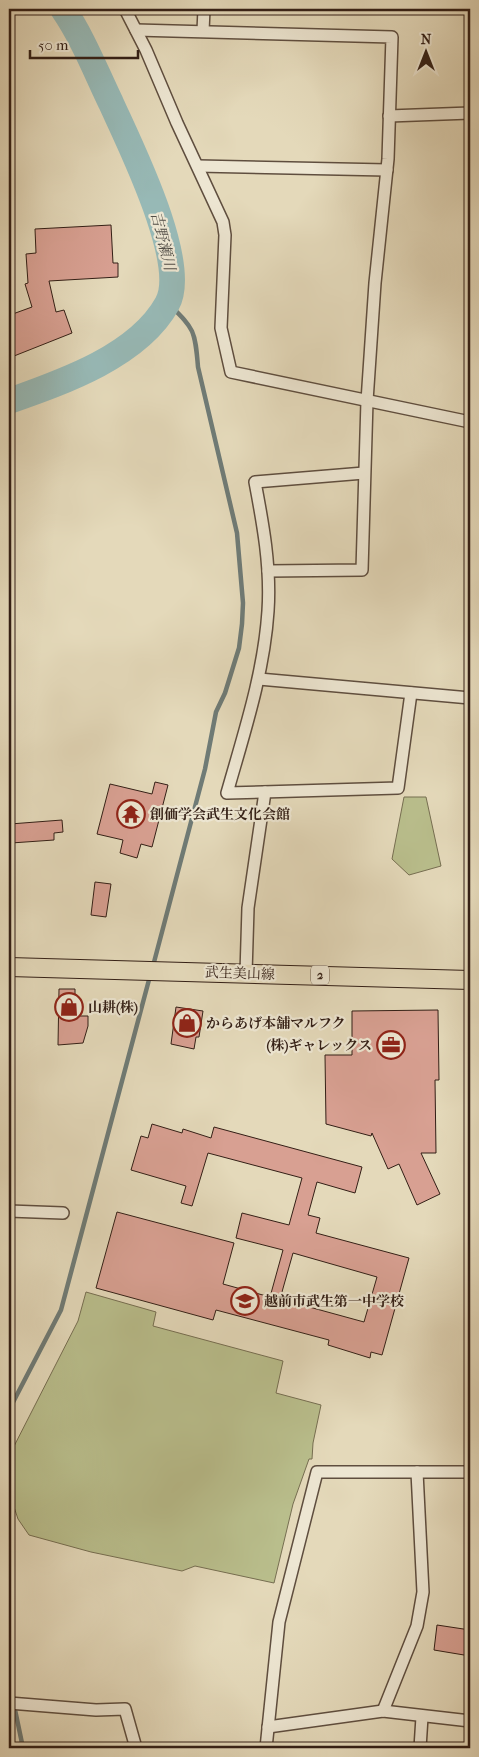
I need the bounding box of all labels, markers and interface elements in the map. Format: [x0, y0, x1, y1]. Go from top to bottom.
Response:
scale bar [30, 28, 138, 60]
north arrow [402, 28, 452, 78]
text: N [421, 31, 432, 48]
text: 50 m [38, 36, 69, 54]
water label: 吉野瀬川 [147, 210, 179, 274]
temple icon: 創価学会武生文化会館 [116, 799, 146, 829]
place label: 創価学会武生文化会館 [150, 806, 290, 823]
street label: 武生美山線 [205, 964, 275, 983]
road number: 2 [311, 966, 329, 984]
shop icon: 山耕(株) [54, 992, 84, 1022]
place label: 山耕(株) [88, 999, 138, 1016]
shop icon: からあげ本舗マルフク [172, 1008, 202, 1038]
place label: からあげ本舗マルフク [206, 1015, 346, 1032]
office icon: (株)ギャレックス [376, 1030, 406, 1060]
place label: (株)ギャレックス [266, 1037, 372, 1054]
school or university icon: 越前市武生第一中学校 [230, 1286, 260, 1316]
place label: 越前市武生第一中学校 [264, 1293, 404, 1310]

